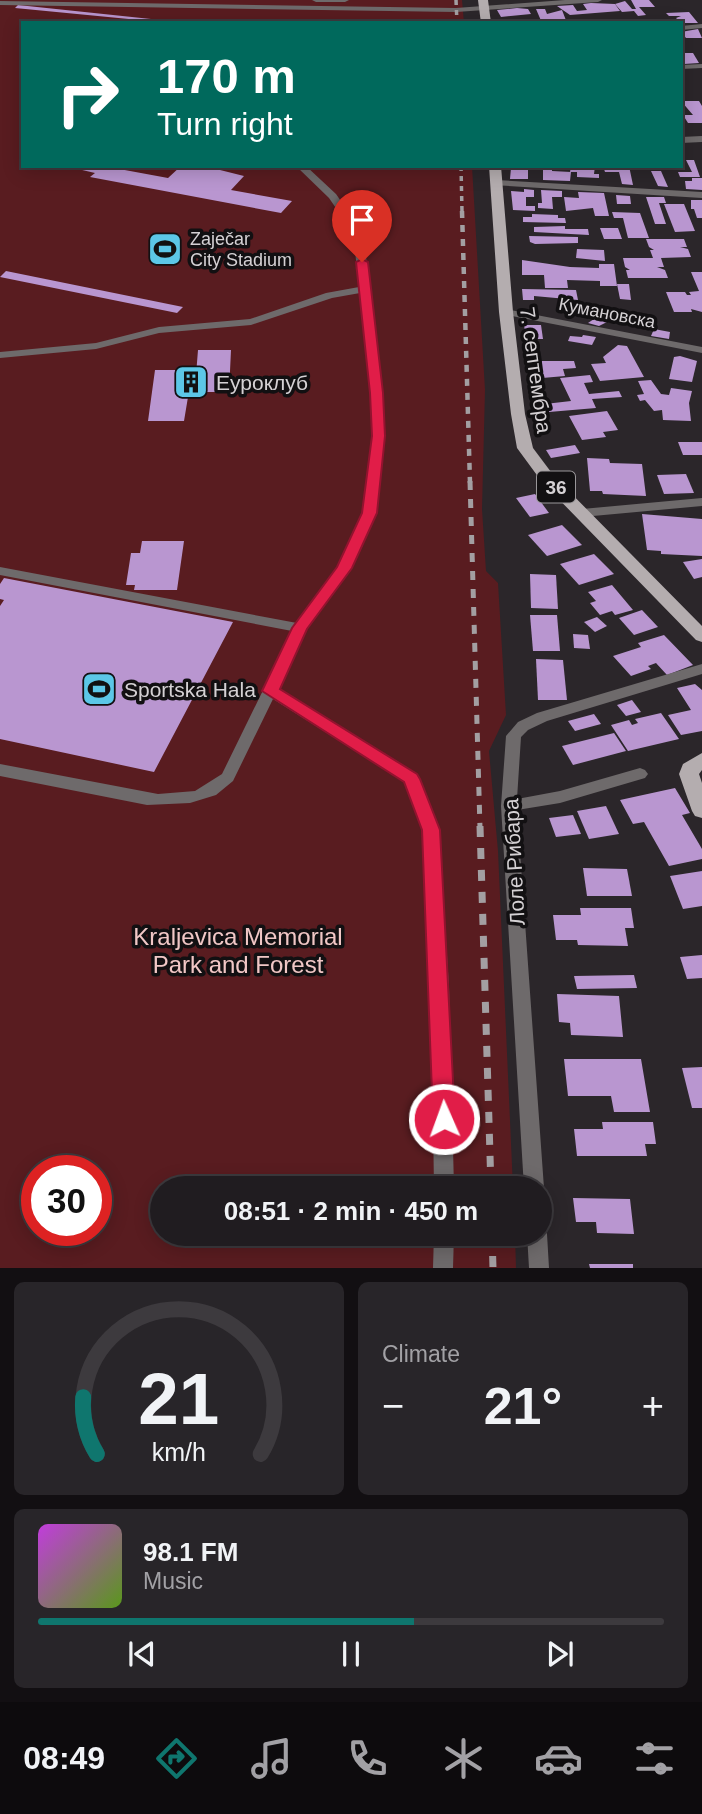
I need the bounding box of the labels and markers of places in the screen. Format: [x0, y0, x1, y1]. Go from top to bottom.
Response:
pin [332, 190, 392, 262]
place label: Zaječar City Stadium [190, 229, 292, 270]
sports icon: Zaječar City Stadium [146, 230, 184, 268]
building icon: Еуроклуб [172, 363, 210, 401]
place label: Еуроклуб [216, 371, 308, 394]
sports icon: Sportska Hala [80, 670, 118, 708]
place label: Sportska Hala [124, 678, 256, 701]

